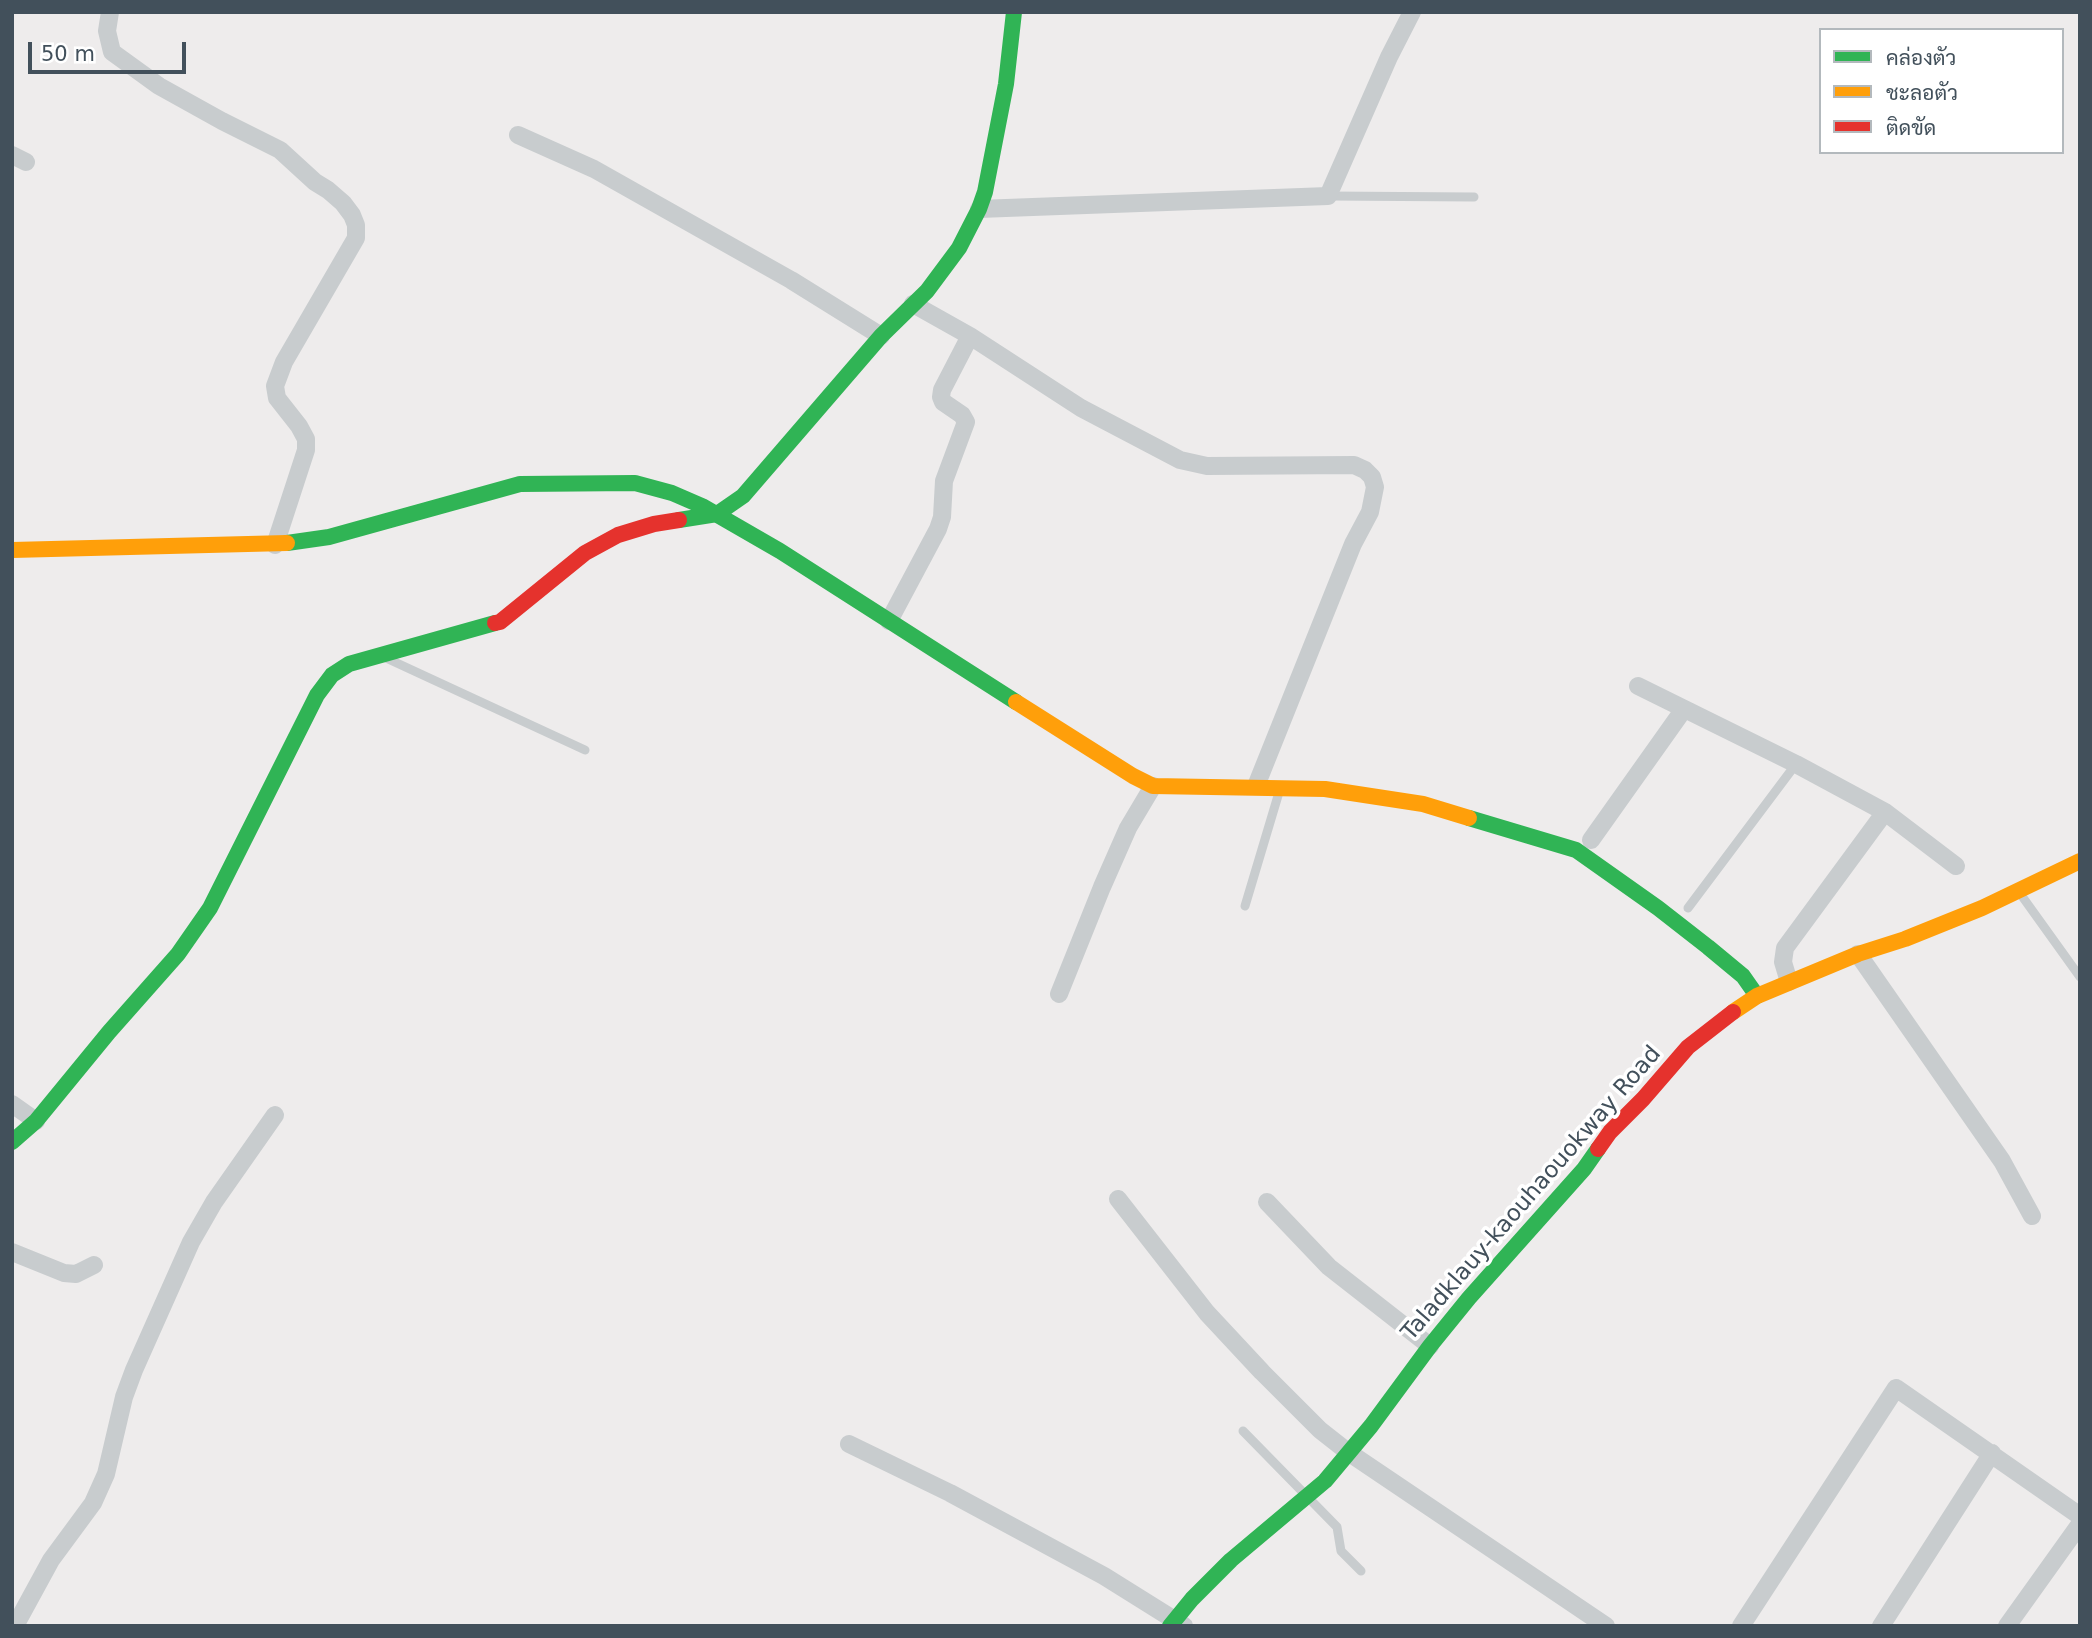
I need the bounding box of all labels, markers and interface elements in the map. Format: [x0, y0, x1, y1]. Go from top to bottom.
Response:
scale bar [32, 28, 189, 72]
legend [1819, 28, 2064, 154]
text: 50 m [41, 42, 95, 66]
text: คล่องตัว [1886, 46, 1956, 70]
text: ชะลอตัว [1886, 81, 1958, 105]
text: ติดขัด [1886, 116, 1936, 140]
street label: Taladklauy-kaouhaouokway Road [1397, 1041, 1667, 1347]

